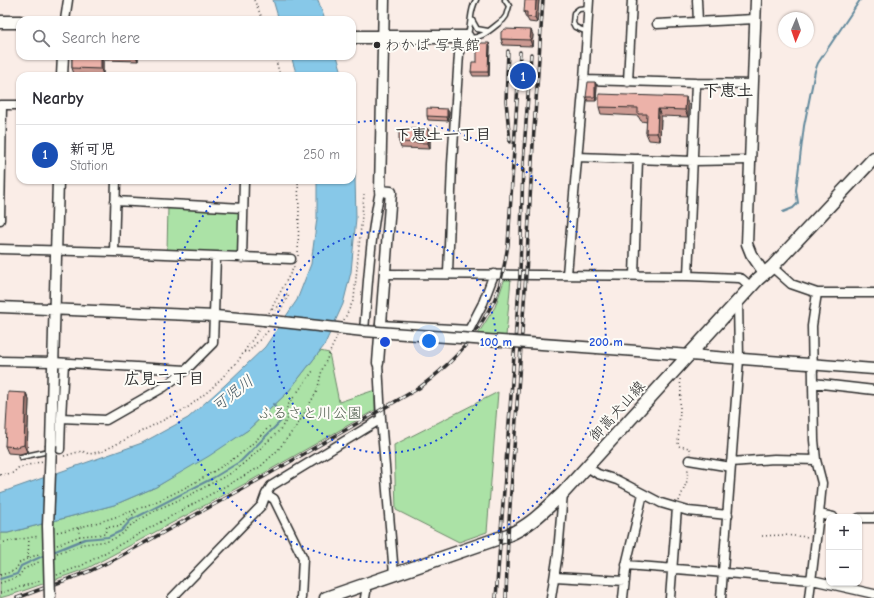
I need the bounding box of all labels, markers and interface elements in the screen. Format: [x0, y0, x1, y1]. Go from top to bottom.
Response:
north arrow [778, 12, 814, 48]
search box [16, 16, 356, 60]
icon: search [30, 27, 52, 49]
text: Search here [62, 29, 140, 47]
place label: わかば 写真館 [385, 36, 480, 54]
marker: わかば 写真館 [372, 40, 382, 50]
pin: 1 [510, 61, 536, 91]
district label: 下恵土 [703, 81, 754, 100]
text: Nearby [32, 89, 83, 108]
district label: 下恵土一丁目 [395, 126, 491, 144]
text: 新可児 [70, 140, 115, 158]
text: 1 [42, 147, 48, 162]
text: 250 m [303, 147, 340, 162]
text: Station [70, 158, 108, 173]
your location [419, 331, 439, 351]
centre of rings [378, 335, 392, 349]
text: 100 m [480, 335, 512, 349]
text: 200 m [589, 335, 623, 349]
district label: 広見二丁目 [124, 370, 204, 388]
water label: 可児川 [208, 372, 257, 416]
street label: 御嵩犬山線 [585, 377, 649, 445]
park label: ふるさと川公園 [258, 404, 362, 422]
map controls [826, 514, 862, 586]
button: + [826, 514, 862, 550]
button: − [826, 550, 862, 586]

